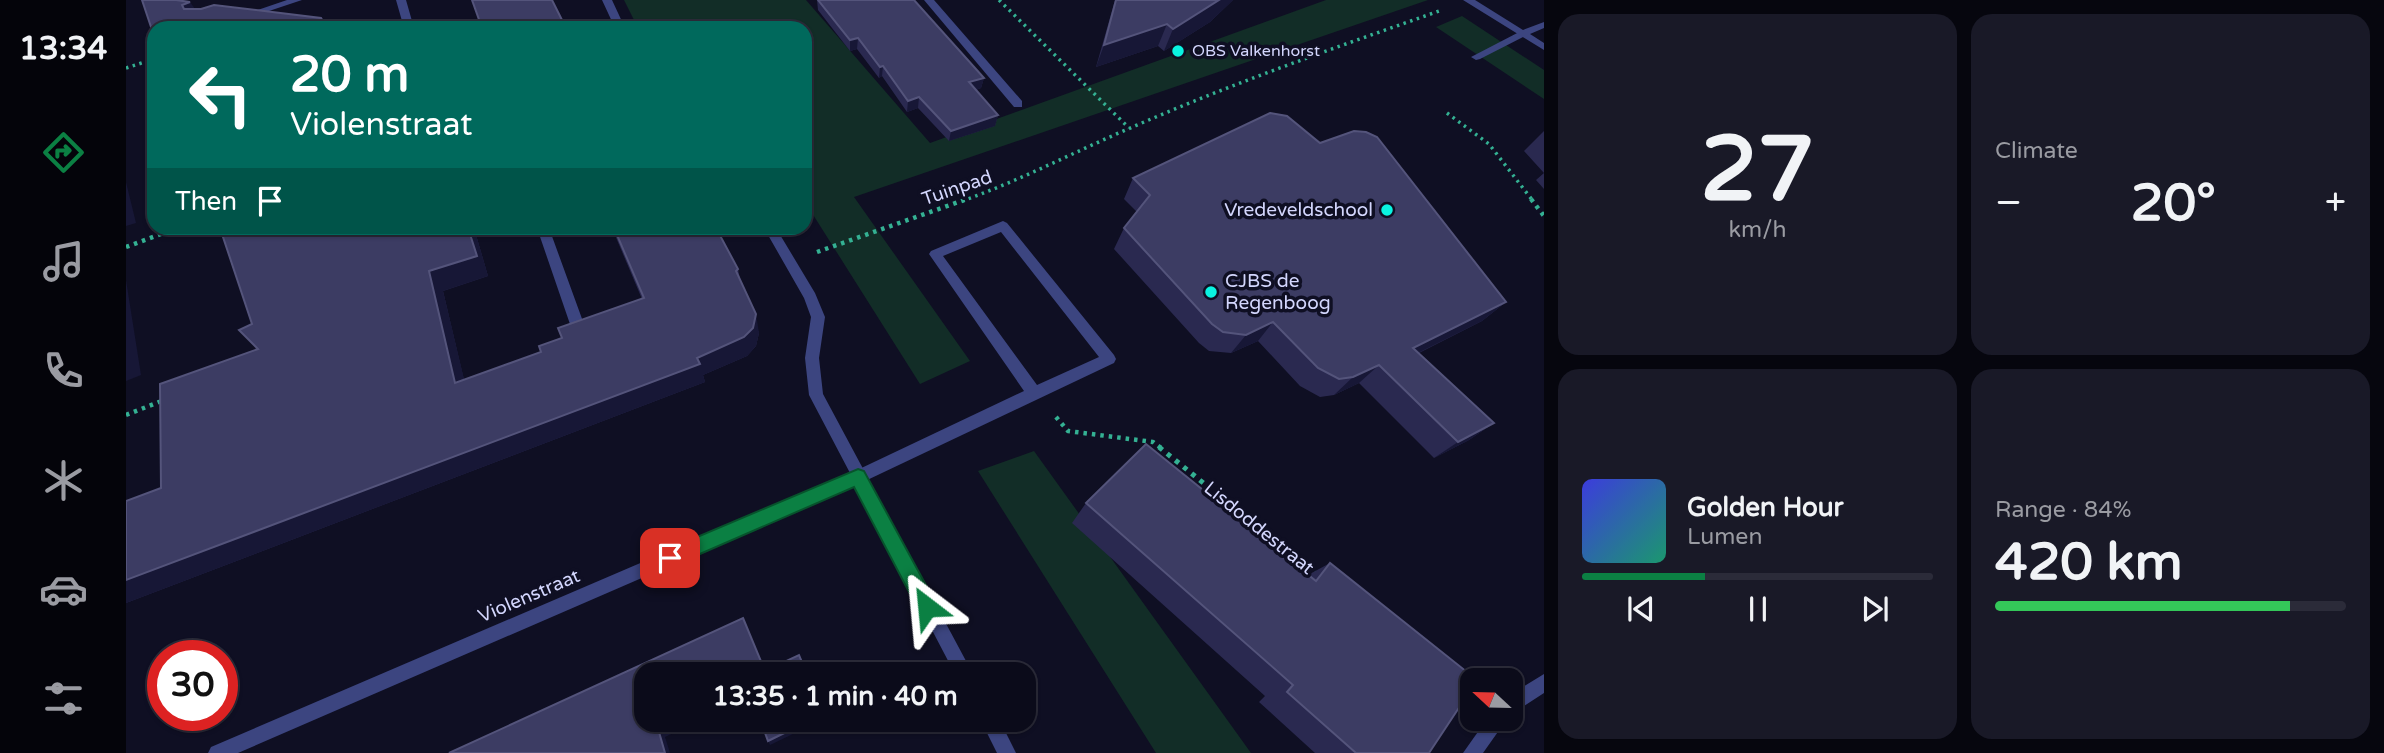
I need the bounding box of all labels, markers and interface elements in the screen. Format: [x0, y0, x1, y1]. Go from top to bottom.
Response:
text: 13:34 [19, 30, 107, 68]
place label: OBS Valkenhorst [1192, 41, 1320, 61]
marker: OBS Valkenhorst [1170, 43, 1186, 59]
text: 20 m [290, 46, 409, 105]
icon: left [175, 49, 266, 140]
text: Violenstraat [290, 106, 472, 144]
text: 27 [1700, 115, 1815, 225]
icon: directions [39, 128, 88, 177]
text: Climate [1995, 137, 2078, 165]
street label: Tuinpad [919, 166, 995, 210]
text: 20° [2131, 172, 2216, 235]
text: − [1995, 180, 2022, 226]
text: + [2325, 180, 2346, 226]
icon: arrive [251, 182, 289, 220]
text: Then [175, 186, 237, 217]
place label: Vredeveldschool [1224, 199, 1373, 221]
marker: Vredeveldschool [1379, 202, 1395, 218]
text: km/h [1729, 216, 1786, 244]
icon: music [39, 237, 88, 286]
place label: CJBS de Regenboog [1225, 270, 1331, 314]
marker: CJBS de Regenboog [1203, 284, 1219, 300]
icon: phone [39, 346, 88, 395]
icon: climate [39, 456, 88, 505]
street label: Lisdoddestraat [1200, 477, 1318, 579]
text: Golden Hour [1687, 492, 1844, 523]
text: Range · 84% [1995, 496, 2131, 524]
text: Lumen [1687, 523, 1762, 551]
pin [640, 528, 700, 588]
text: 420 km [1995, 531, 2183, 594]
icon: arrive [651, 539, 689, 577]
icon: car [39, 565, 88, 614]
street label: Violenstraat [475, 565, 583, 627]
position arrow [890, 570, 964, 644]
icon: previous [1622, 590, 1660, 628]
icon: pause [1739, 590, 1777, 628]
icon: next [1856, 590, 1894, 628]
speed limit sign: 30 [147, 640, 238, 731]
north arrow [1460, 668, 1522, 732]
map controls [1460, 668, 1523, 731]
icon: filters [39, 674, 88, 723]
text: 13:35 · 1 min · 40 m [712, 681, 958, 712]

